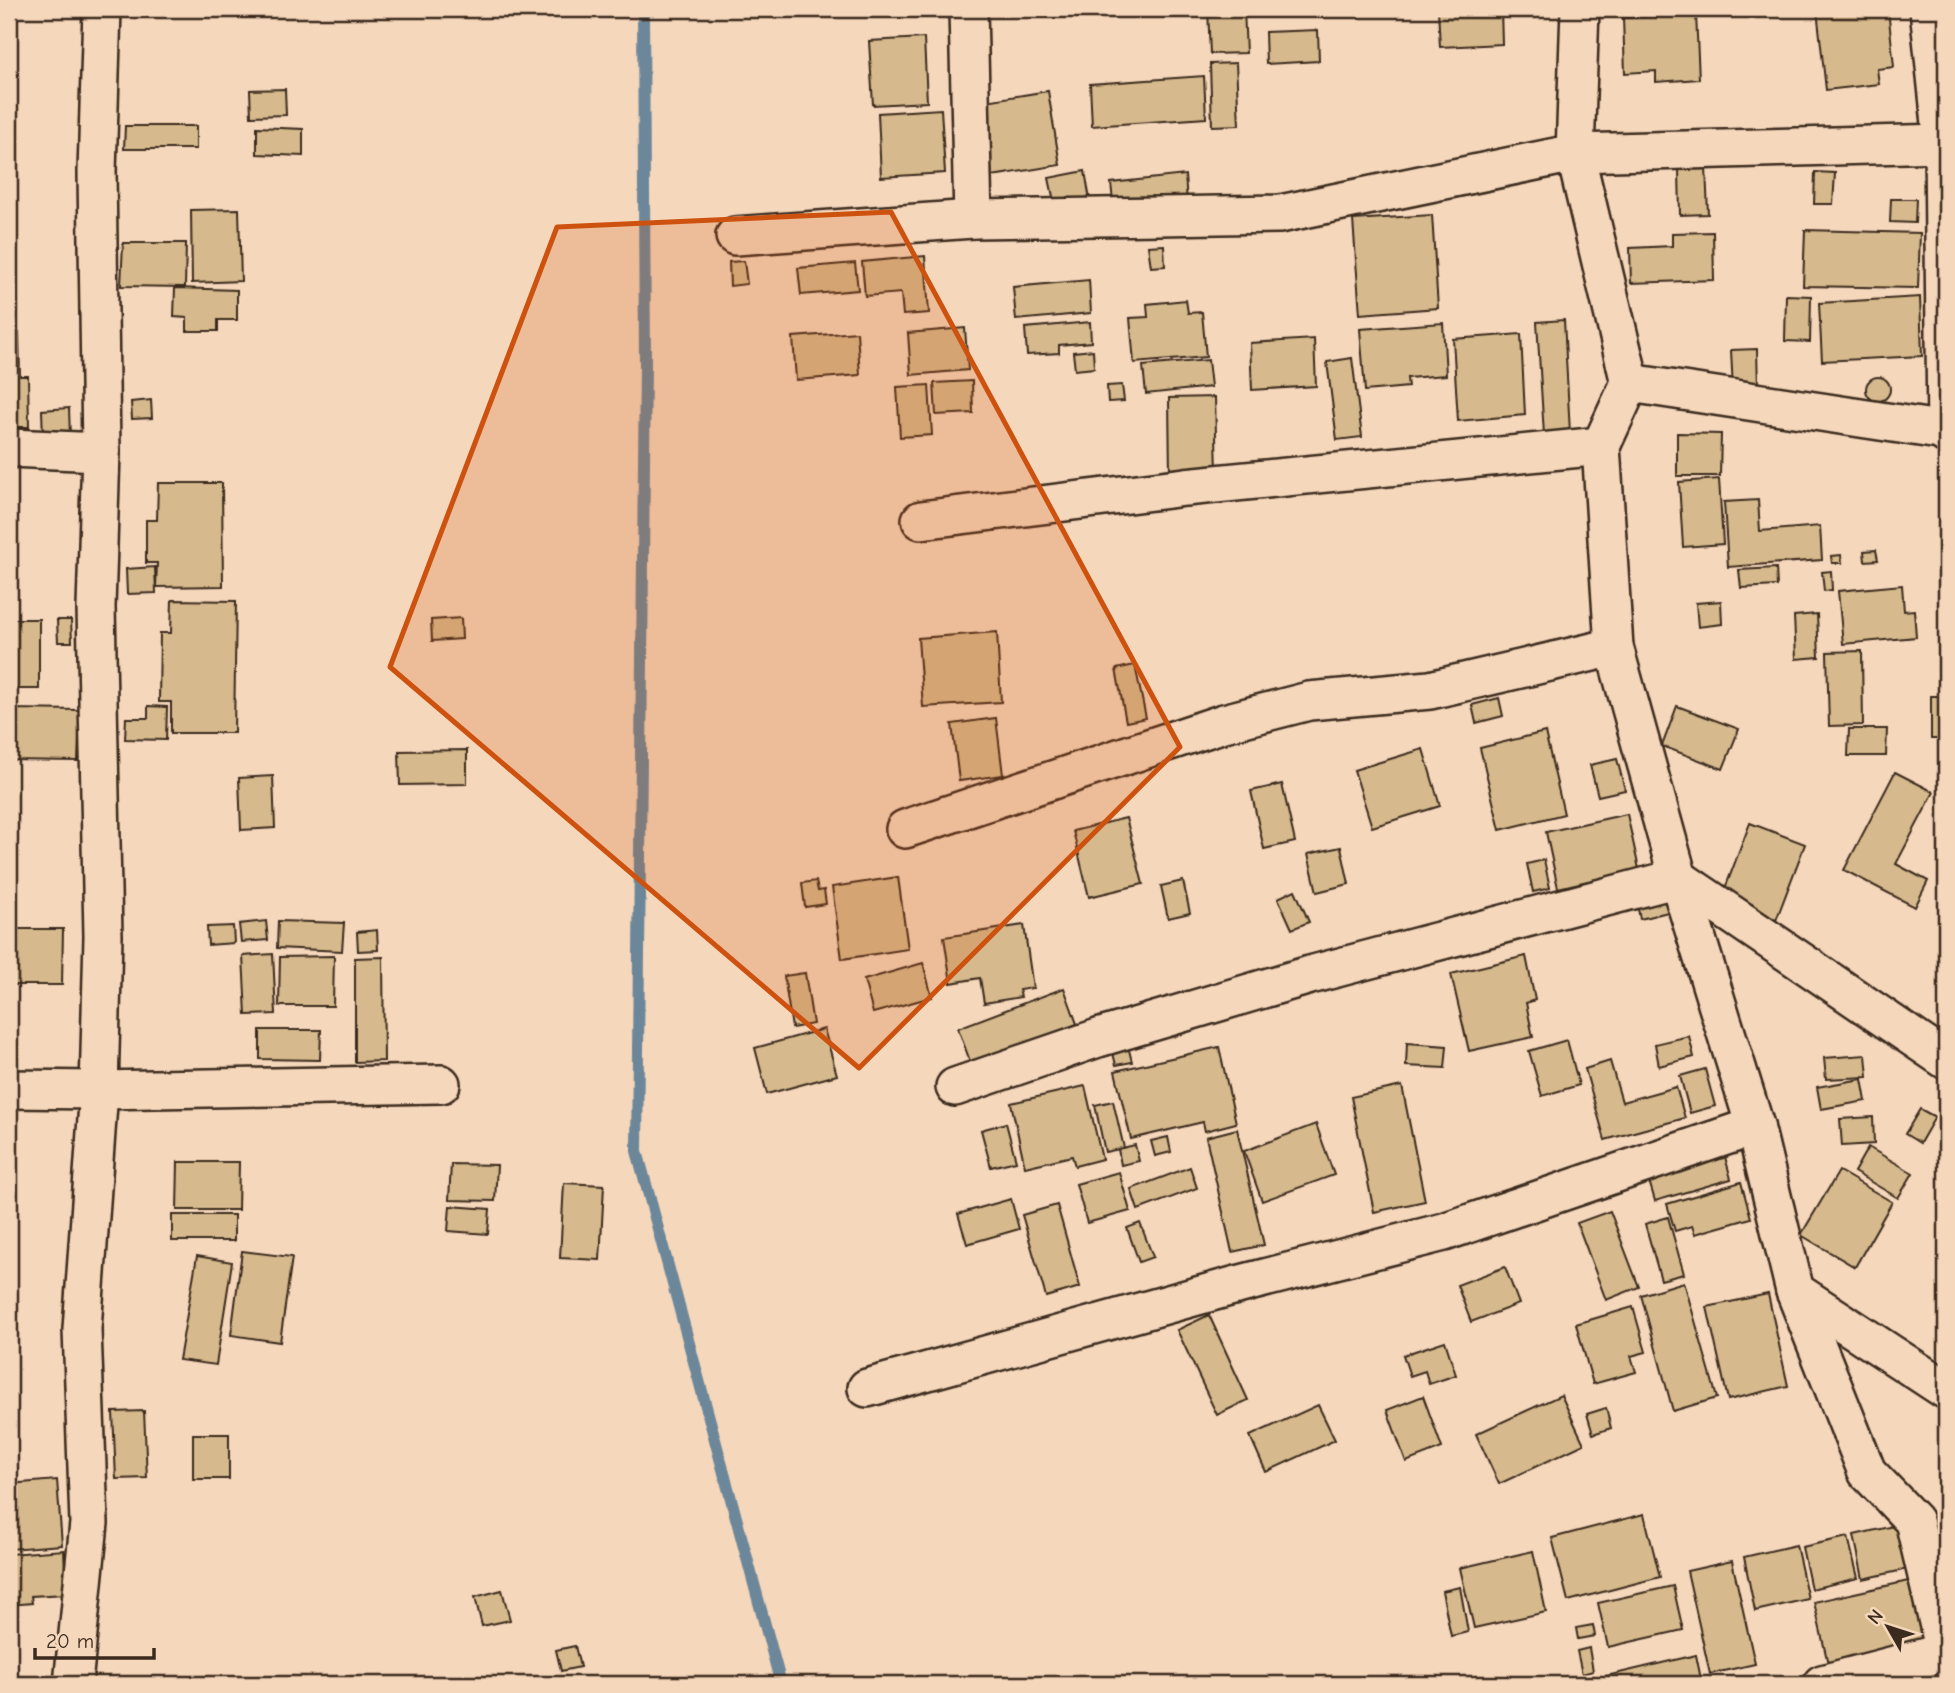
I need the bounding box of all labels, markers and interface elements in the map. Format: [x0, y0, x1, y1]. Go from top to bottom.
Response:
north arrow [1854, 1592, 1924, 1662]
text: N [1863, 1605, 1888, 1629]
scale bar [35, 1616, 154, 1660]
text: 20 m [46, 1629, 94, 1653]

